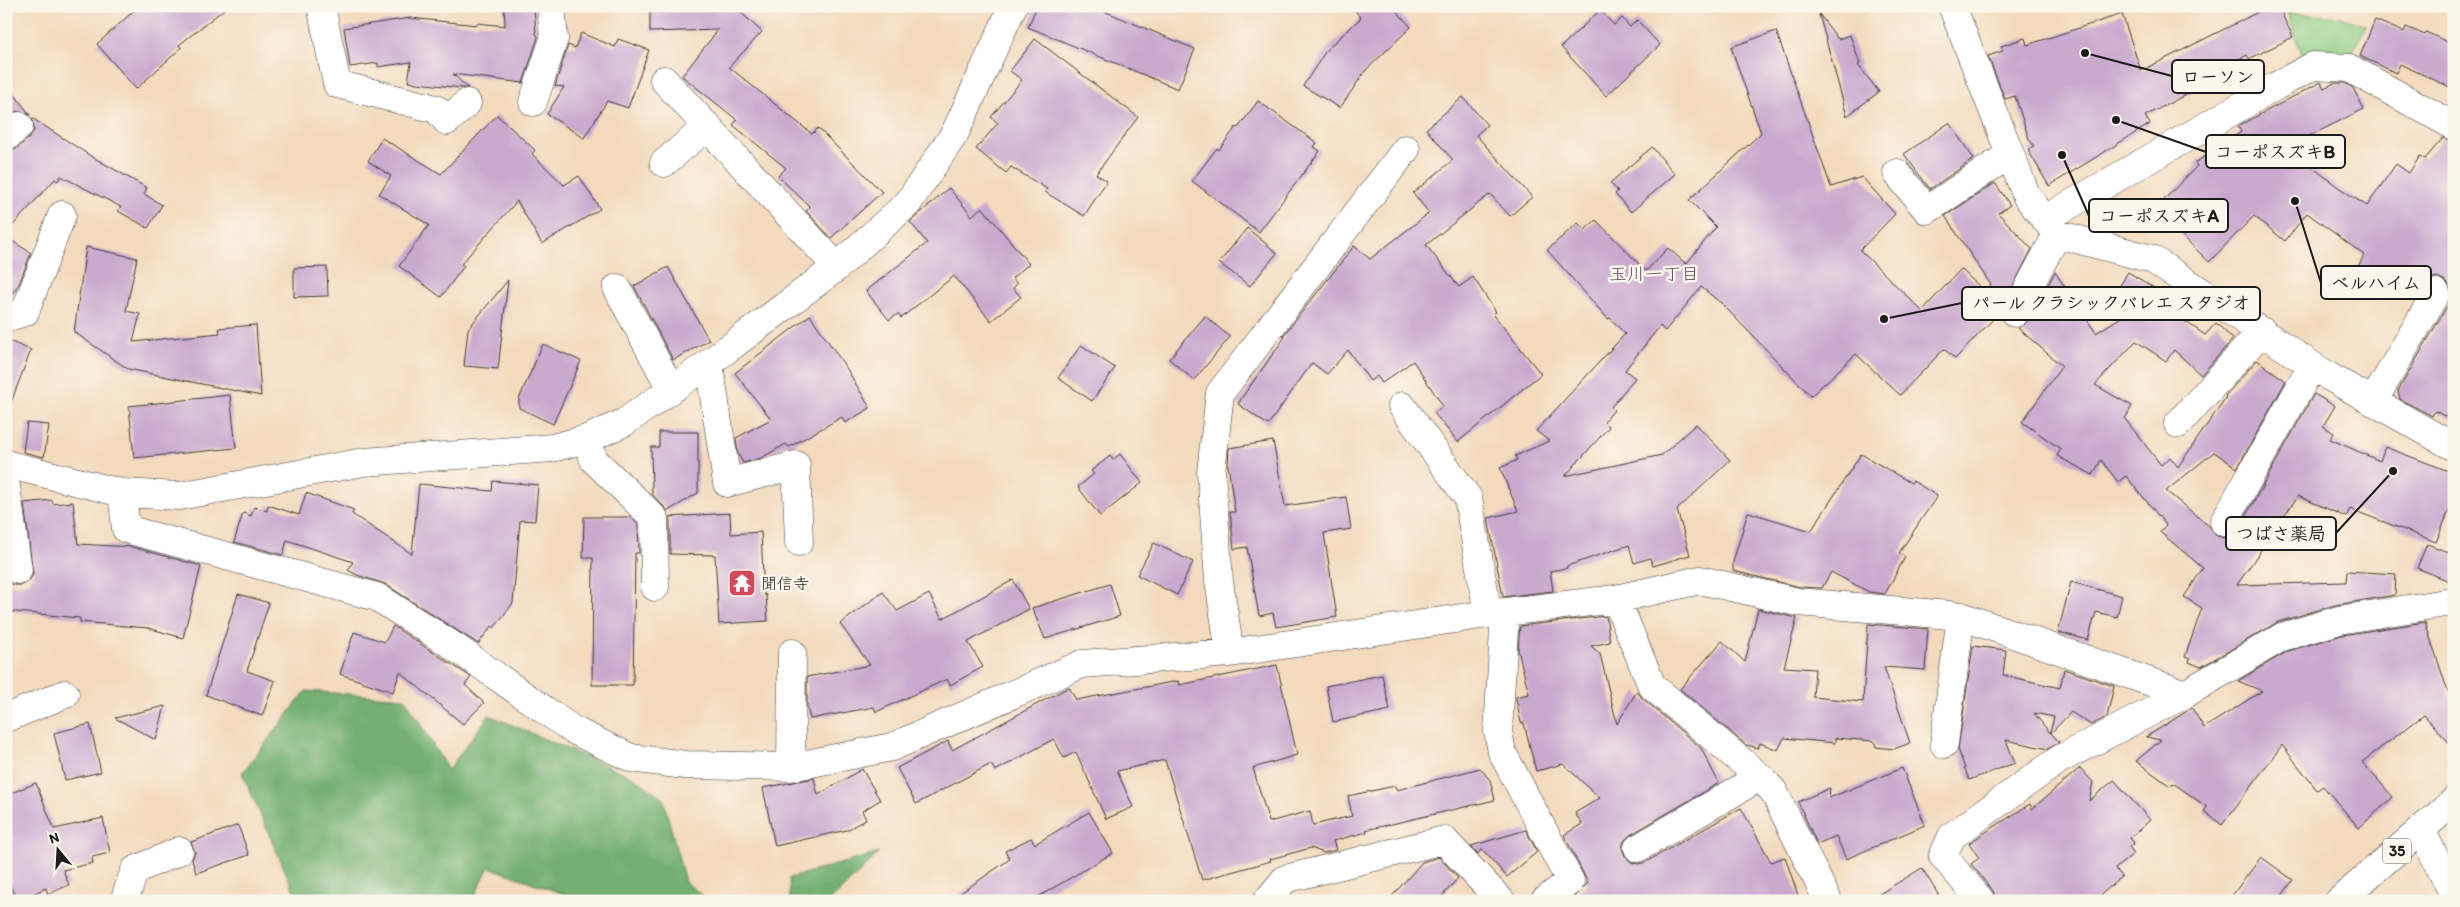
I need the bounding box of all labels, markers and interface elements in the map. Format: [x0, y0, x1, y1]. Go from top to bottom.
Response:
callout: ローソン [2172, 60, 2264, 93]
text: ローソン [2182, 66, 2254, 88]
callout: コーポスズキB [2206, 135, 2345, 168]
text: コーポスズキB [2215, 141, 2336, 163]
callout: コーポスズキA [2089, 199, 2228, 232]
text: コーポスズキA [2099, 205, 2220, 227]
district label: 玉川一丁目 [1609, 263, 1699, 285]
callout: ベルハイム [2321, 266, 2431, 299]
text: ベルハイム [2331, 272, 2421, 294]
callout: パール クラシックバレエ スタジオ [1962, 287, 2260, 320]
text: パール クラシックバレエ スタジオ [1972, 292, 2250, 314]
callout: つばさ薬局 [2226, 517, 2336, 550]
text: つばさ薬局 [2236, 523, 2326, 545]
temple icon: 聞信寺 [727, 568, 757, 598]
place label: 聞信寺 [761, 574, 809, 593]
north arrow [32, 824, 82, 874]
text: N [47, 829, 61, 848]
road number: 35 [2383, 838, 2411, 864]

